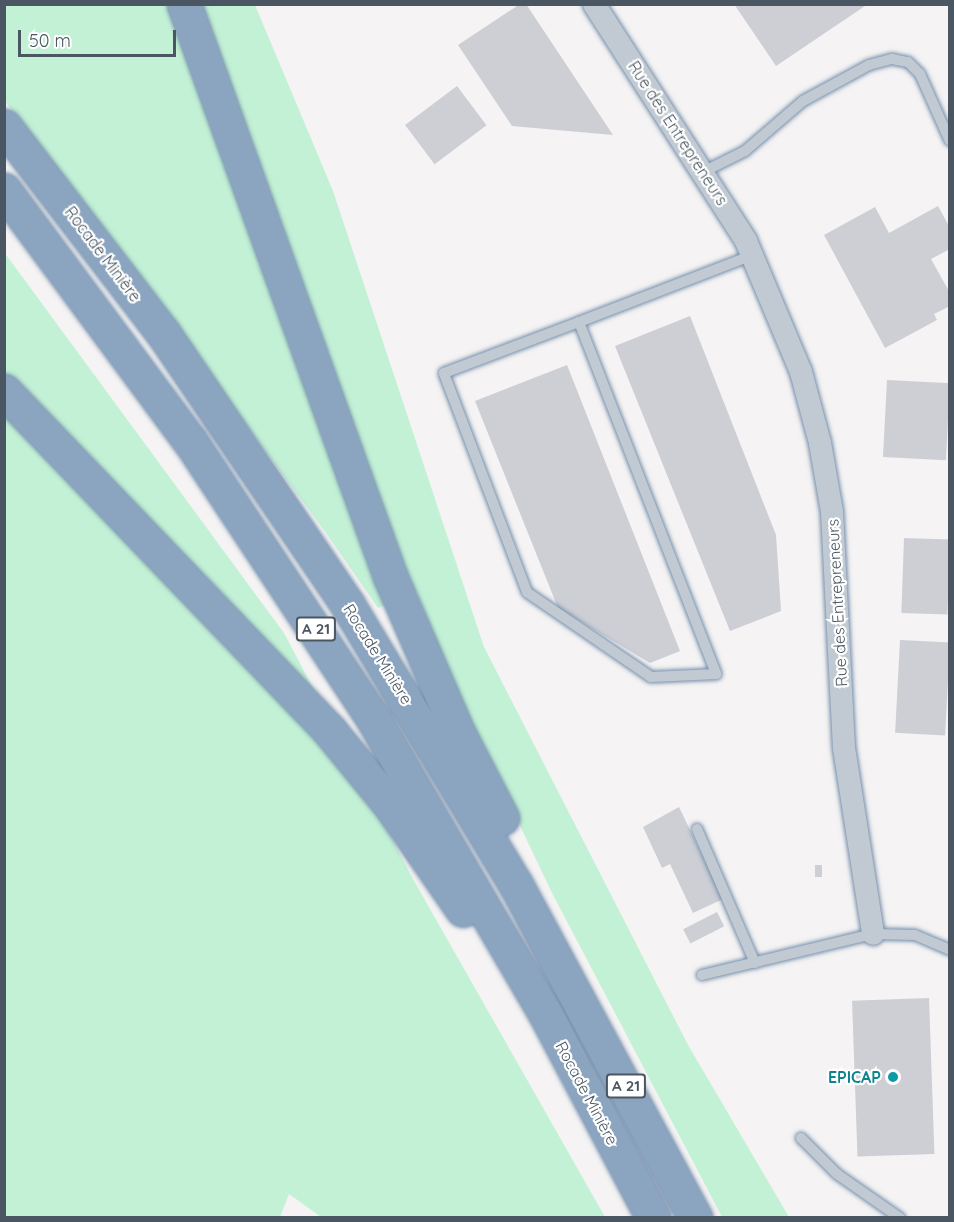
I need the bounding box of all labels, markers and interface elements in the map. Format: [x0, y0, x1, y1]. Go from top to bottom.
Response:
scale bar [21, 18, 178, 56]
text: 50 m [29, 29, 71, 52]
street label: Rue des Entrepreneurs [624, 57, 732, 209]
street label: Rocade Minière [61, 202, 145, 306]
street label: Rue des Entrepreneurs [823, 519, 851, 687]
street label: Rocade Minière [339, 600, 417, 708]
road number: A 21 [295, 617, 337, 641]
street label: Rocade Minière [552, 1038, 622, 1148]
place label: EPICAP [828, 1067, 881, 1087]
marker: EPICAP [886, 1070, 900, 1084]
road number: A 21 [605, 1074, 647, 1098]

